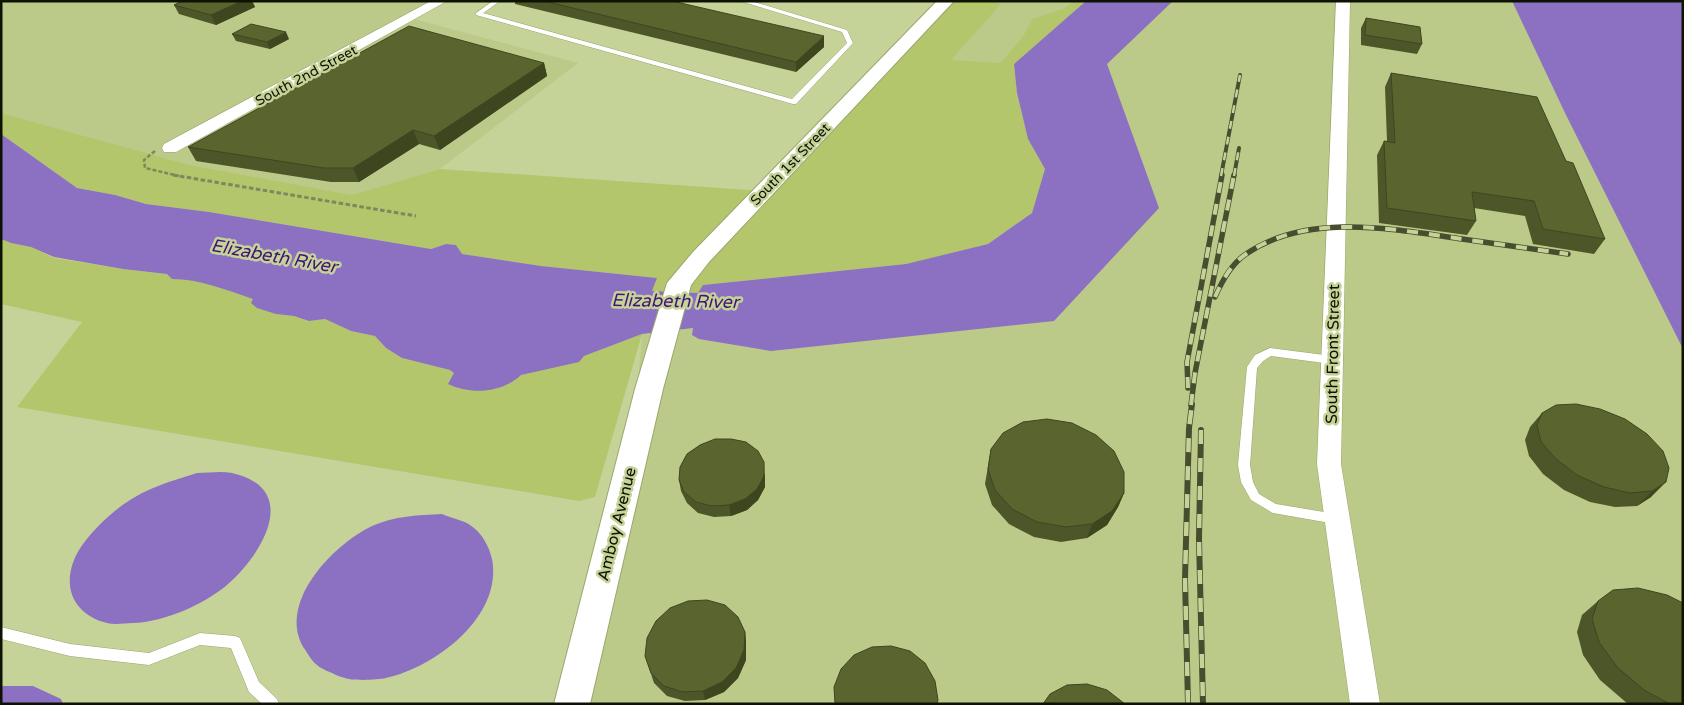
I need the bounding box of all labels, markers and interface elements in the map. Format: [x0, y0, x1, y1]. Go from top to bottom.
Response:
street label: South 2nd Street [252, 41, 361, 109]
street label: South 1st Street [747, 119, 834, 209]
water label: Elizabeth River [209, 234, 341, 278]
street label: South Front Street [1322, 284, 1344, 424]
water label: Elizabeth River [611, 289, 741, 313]
street label: Amboy Avenue [593, 465, 641, 583]

